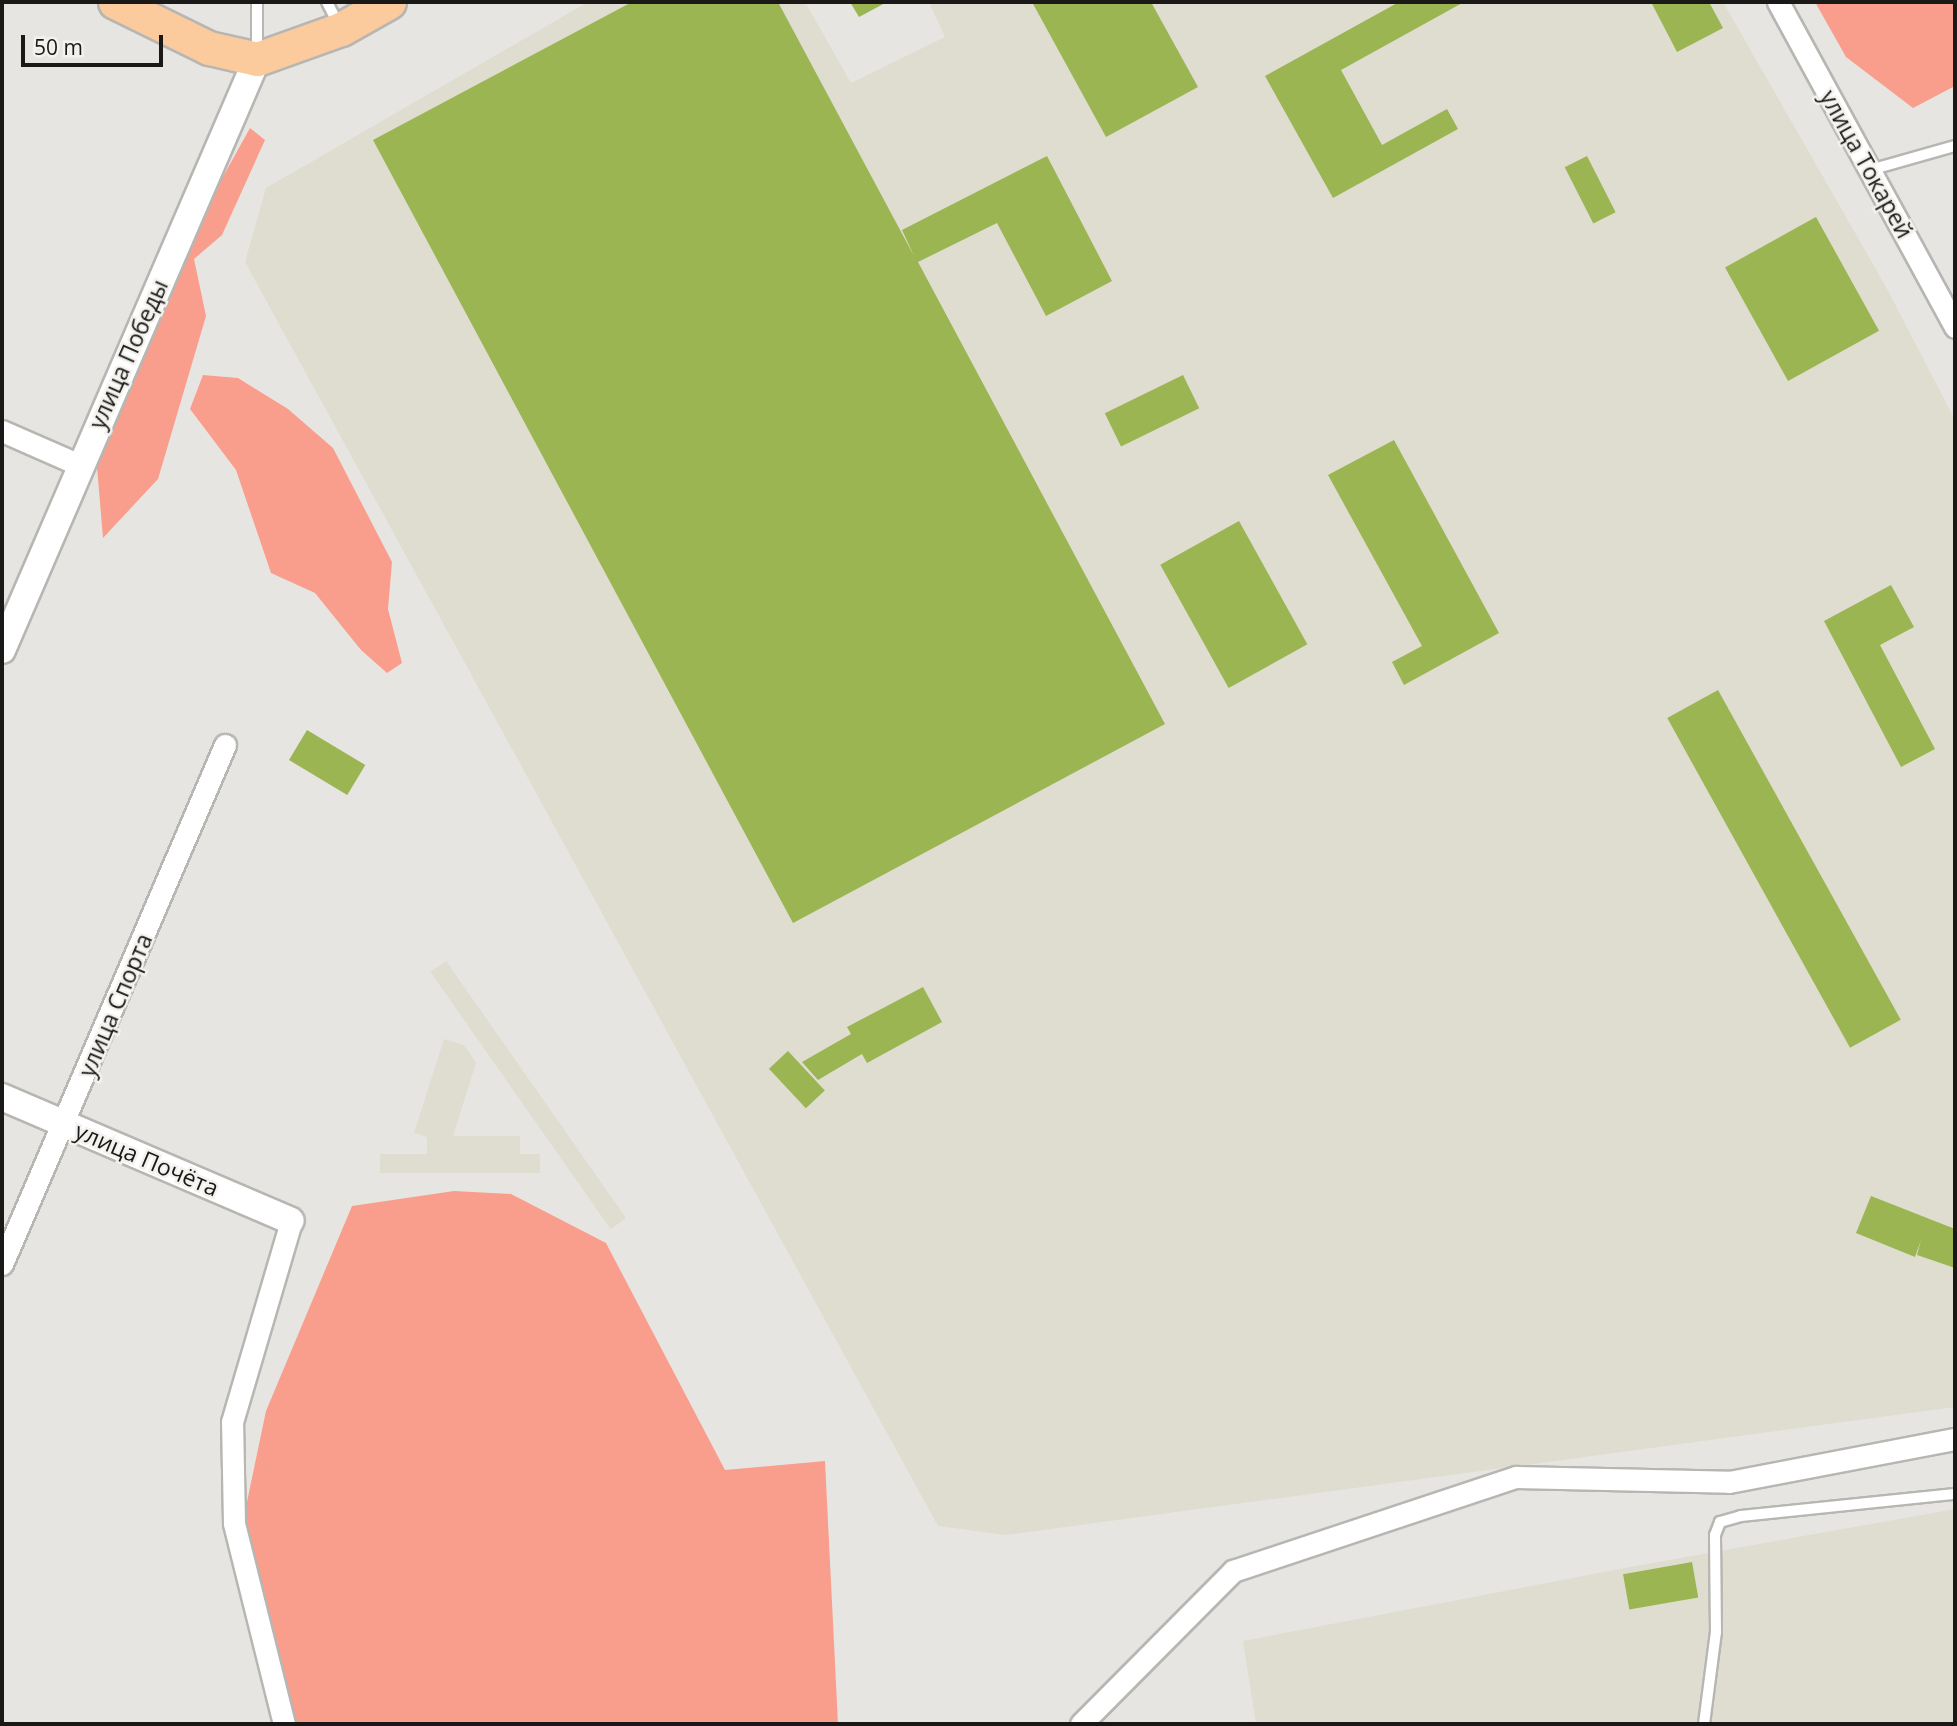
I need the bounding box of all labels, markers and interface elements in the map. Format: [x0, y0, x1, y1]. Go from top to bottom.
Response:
scale bar [24, 21, 166, 65]
text: 50 m [34, 33, 83, 61]
street label: улица Токарей [1815, 85, 1919, 243]
street label: улица Победы [83, 275, 173, 433]
street label: улица Спорта [72, 929, 158, 1081]
street label: улица Почёта [71, 1116, 223, 1202]

